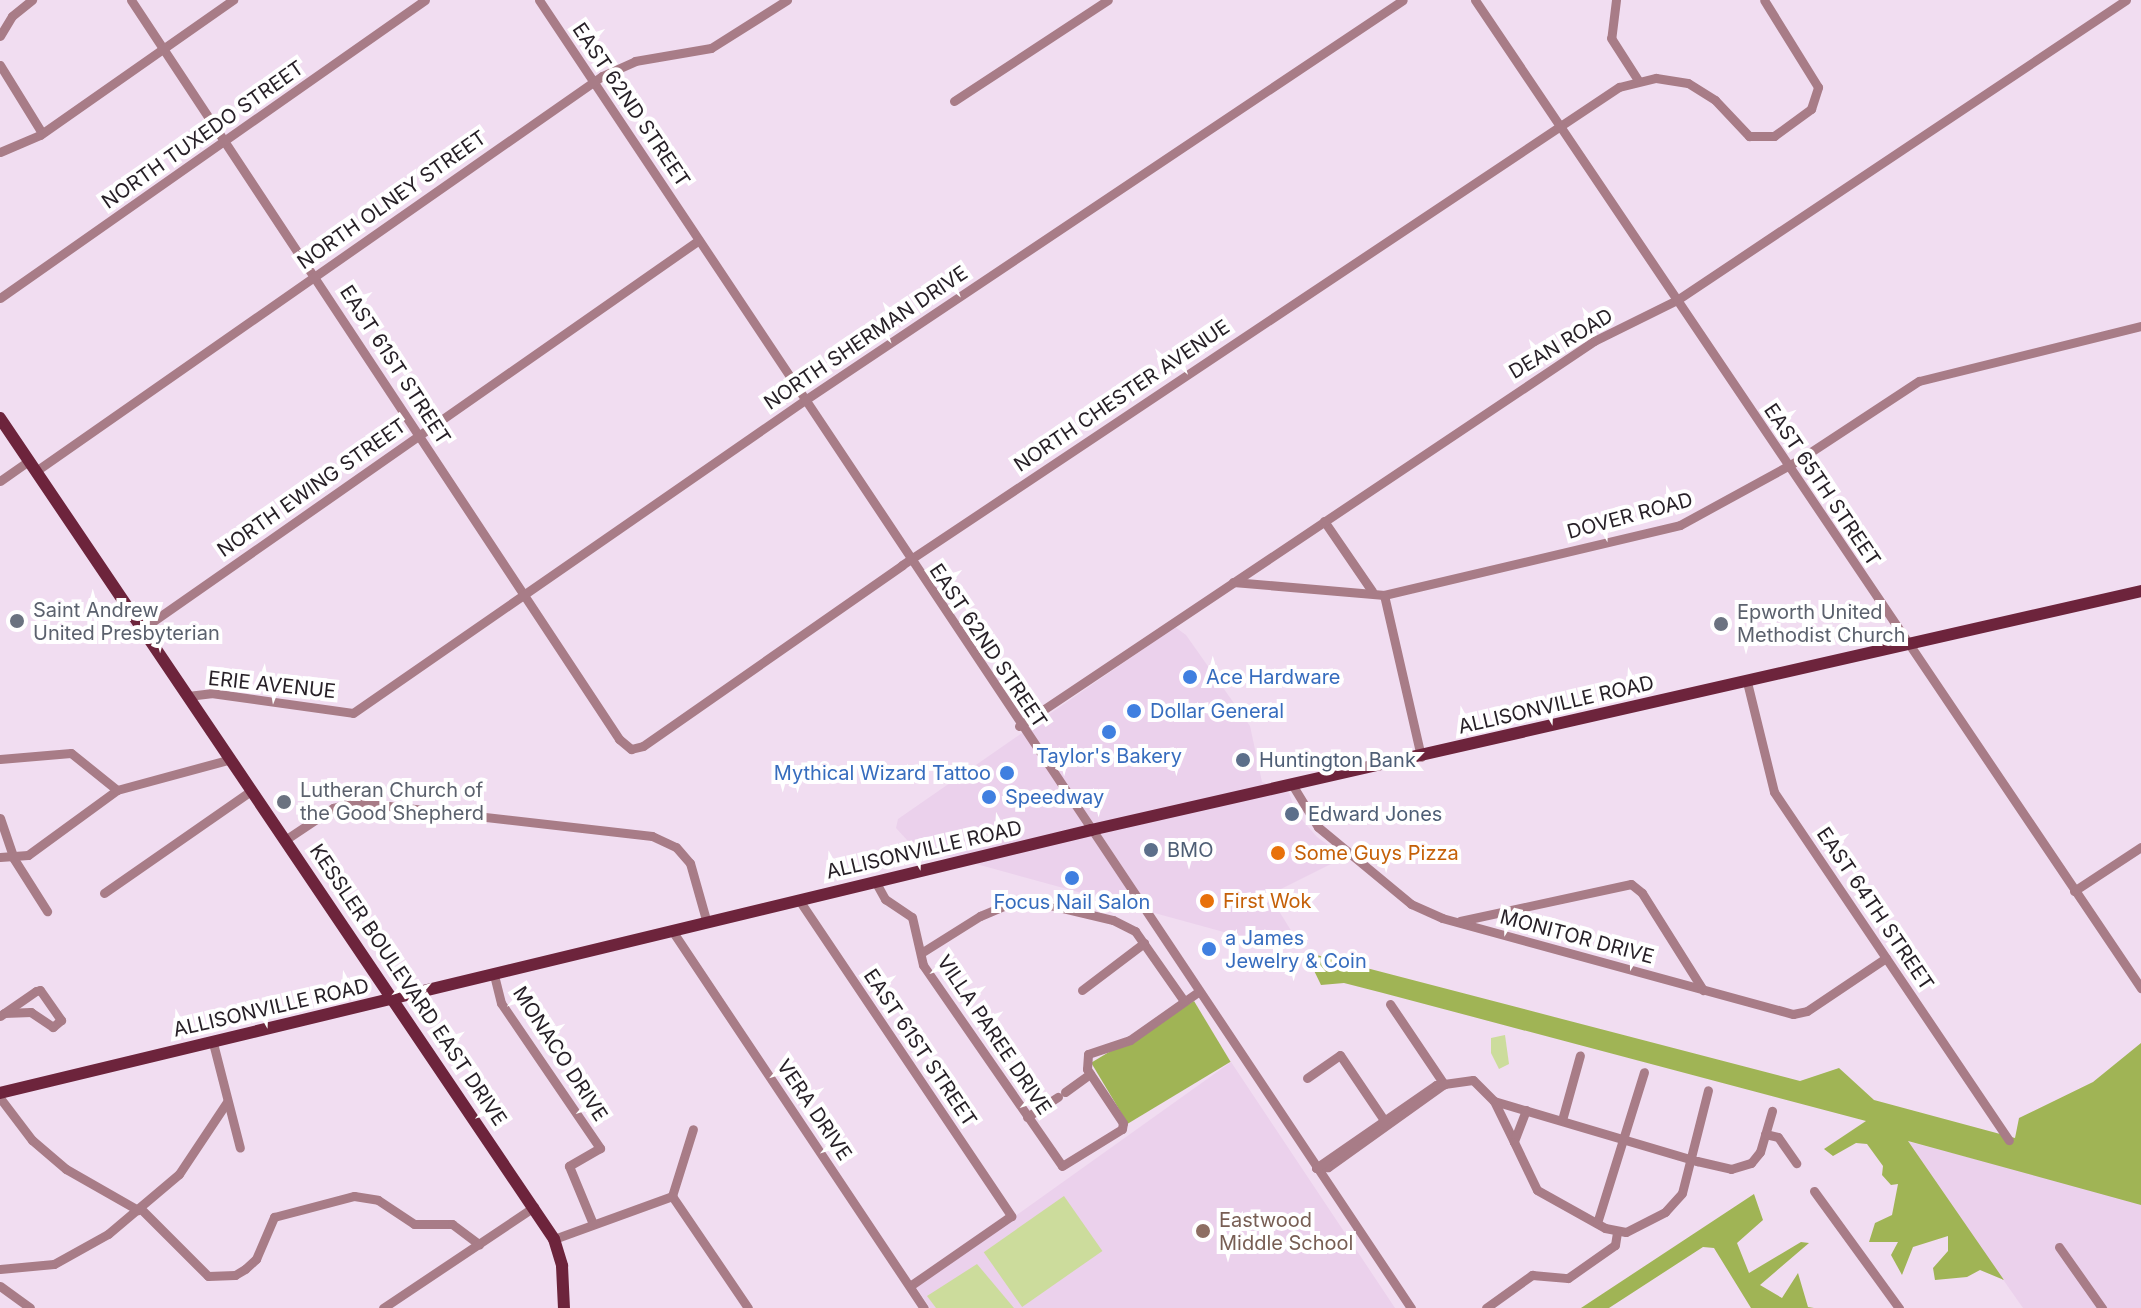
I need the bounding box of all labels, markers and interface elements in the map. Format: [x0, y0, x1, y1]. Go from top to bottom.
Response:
street label: EAST 62ND STREET [567, 19, 695, 191]
street label: NORTH TUXEDO STREET [97, 56, 309, 214]
street label: NORTH OLNEY STREET [293, 126, 491, 274]
street label: NORTH SHERMAN DRIVE [760, 261, 972, 415]
street label: EAST 61ST STREET [335, 281, 455, 449]
street label: DEAN ROAD [1505, 304, 1617, 384]
street label: NORTH CHESTER AVENUE [1010, 315, 1234, 477]
street label: EAST 65TH STREET [1759, 399, 1885, 571]
street label: NORTH EWING STREET [213, 414, 411, 562]
street label: DOVER ROAD [1565, 488, 1695, 544]
street label: EAST 62ND STREET [924, 560, 1052, 732]
place label: Saint Andrew United Presbyterian [33, 598, 220, 645]
place label: Epworth United Methodist Church [1737, 600, 1906, 647]
marker: Saint Andrew United Presbyterian [8, 612, 26, 630]
marker: Epworth United Methodist Church [1712, 615, 1730, 633]
place label: Ace Hardware [1206, 665, 1341, 689]
street label: ERIE AVENUE [207, 666, 337, 704]
marker: Ace Hardware [1181, 668, 1199, 686]
street label: ALLISONVILLE ROAD [1456, 671, 1656, 739]
place label: Dollar General [1150, 699, 1284, 723]
marker: Dollar General [1125, 702, 1143, 720]
marker: Taylor's Bakery [1100, 723, 1118, 741]
place label: Taylor's Bakery [1036, 744, 1182, 768]
place label: Huntington Bank [1259, 748, 1416, 772]
marker: Huntington Bank [1234, 751, 1252, 769]
place label: Mythical Wizard Tattoo [774, 761, 991, 785]
marker: Mythical Wizard Tattoo [998, 764, 1016, 782]
place label: Lutheran Church of the Good Shepherd [300, 778, 484, 825]
place label: Speedway [1005, 785, 1104, 809]
marker: Speedway [980, 788, 998, 806]
marker: Lutheran Church of the Good Shepherd [275, 793, 293, 811]
place label: Edward Jones [1308, 802, 1442, 826]
marker: Edward Jones [1283, 805, 1301, 823]
street label: ALLISONVILLE ROAD [824, 816, 1024, 884]
street label: EAST 64TH STREET [1812, 823, 1938, 995]
place label: BMO [1167, 838, 1213, 862]
street label: KESSLER BOULEVARD EAST DRIVE [305, 840, 511, 1130]
marker: BMO [1142, 841, 1160, 859]
place label: Some Guys Pizza [1294, 841, 1459, 865]
marker: Some Guys Pizza [1269, 844, 1287, 862]
marker: Focus Nail Salon [1063, 869, 1081, 887]
place label: First Wok [1223, 889, 1312, 913]
place label: Focus Nail Salon [994, 890, 1150, 914]
marker: First Wok [1198, 892, 1216, 910]
street label: MONITOR DRIVE [1497, 905, 1657, 969]
place label: a James Jewelry & Coin [1225, 926, 1367, 973]
marker: a James Jewelry & Coin [1200, 940, 1218, 958]
street label: VILLA PAREE DRIVE [932, 951, 1056, 1119]
street label: EAST 61ST STREET [858, 965, 982, 1131]
street label: ALLISONVILLE ROAD [171, 974, 371, 1042]
street label: MONACO DRIVE [508, 982, 612, 1126]
street label: VERA DRIVE [771, 1055, 857, 1165]
place label: Eastwood Middle School [1219, 1208, 1353, 1255]
marker: Eastwood Middle School [1194, 1222, 1212, 1240]

